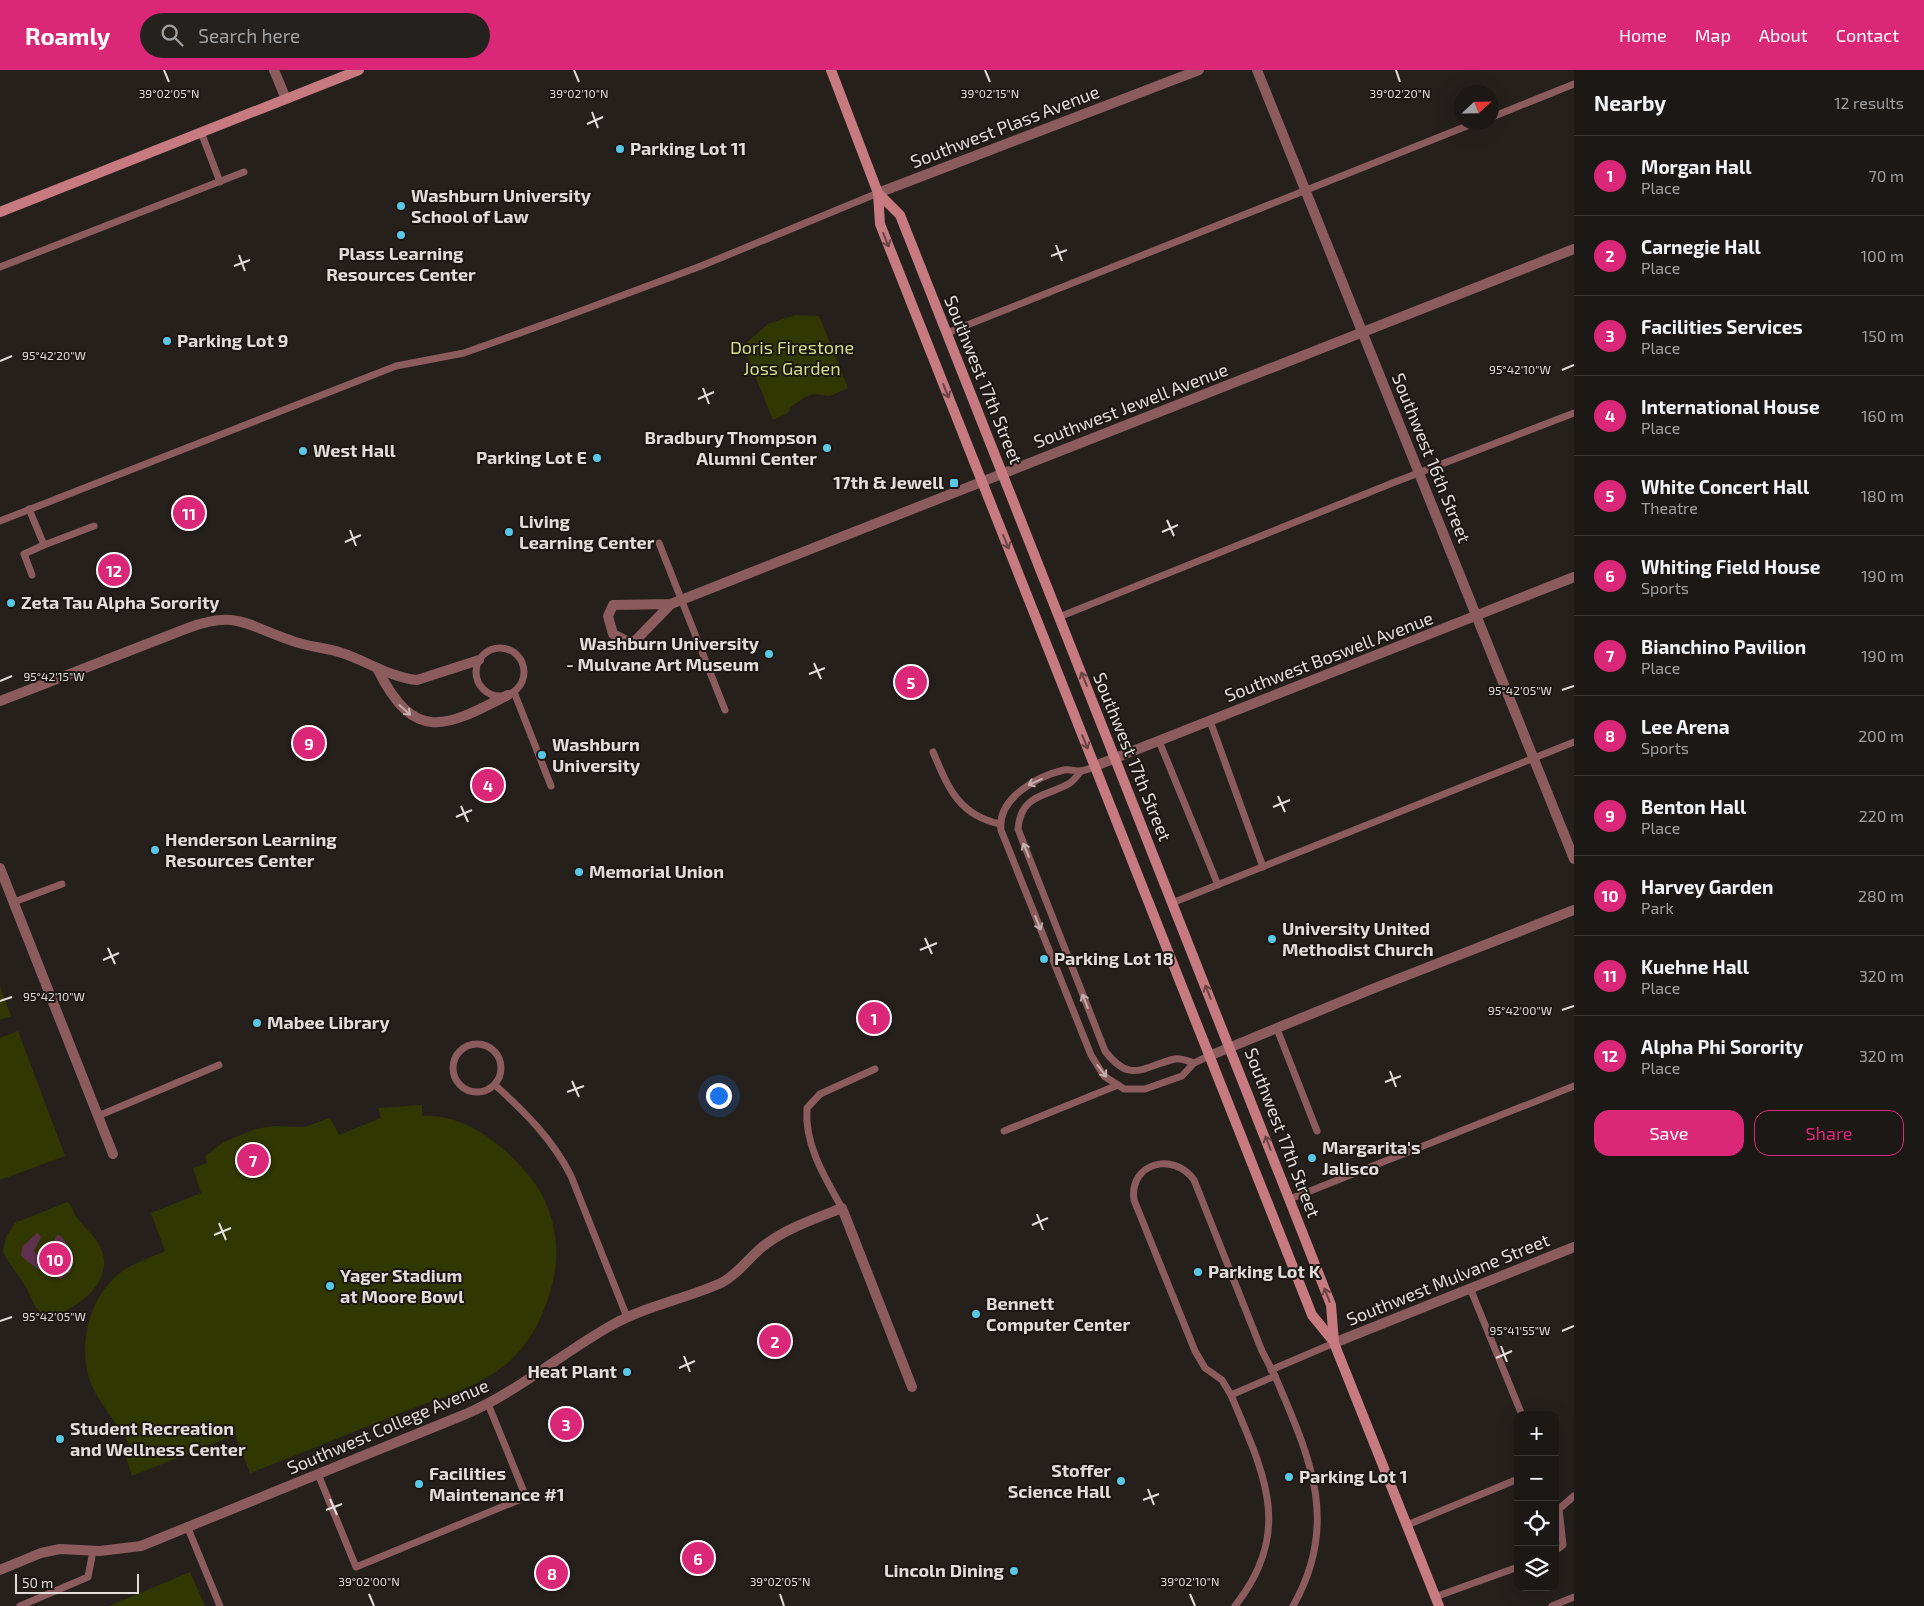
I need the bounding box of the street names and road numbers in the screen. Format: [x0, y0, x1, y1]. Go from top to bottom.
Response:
street label: Southwest Plass Avenue [907, 80, 1102, 172]
street label: Southwest 17th Street [940, 292, 1028, 467]
street label: Southwest Jewell Avenue [1030, 358, 1231, 452]
street label: Southwest 16th Street [1388, 370, 1476, 546]
street label: Southwest Boswell Avenue [1221, 606, 1436, 706]
street label: Southwest 17th Street [1089, 669, 1177, 844]
street label: Southwest 17th Street [1240, 1045, 1326, 1221]
street label: Southwest Mulvane Street [1343, 1228, 1552, 1330]
street label: Southwest College Avenue [284, 1374, 492, 1479]

